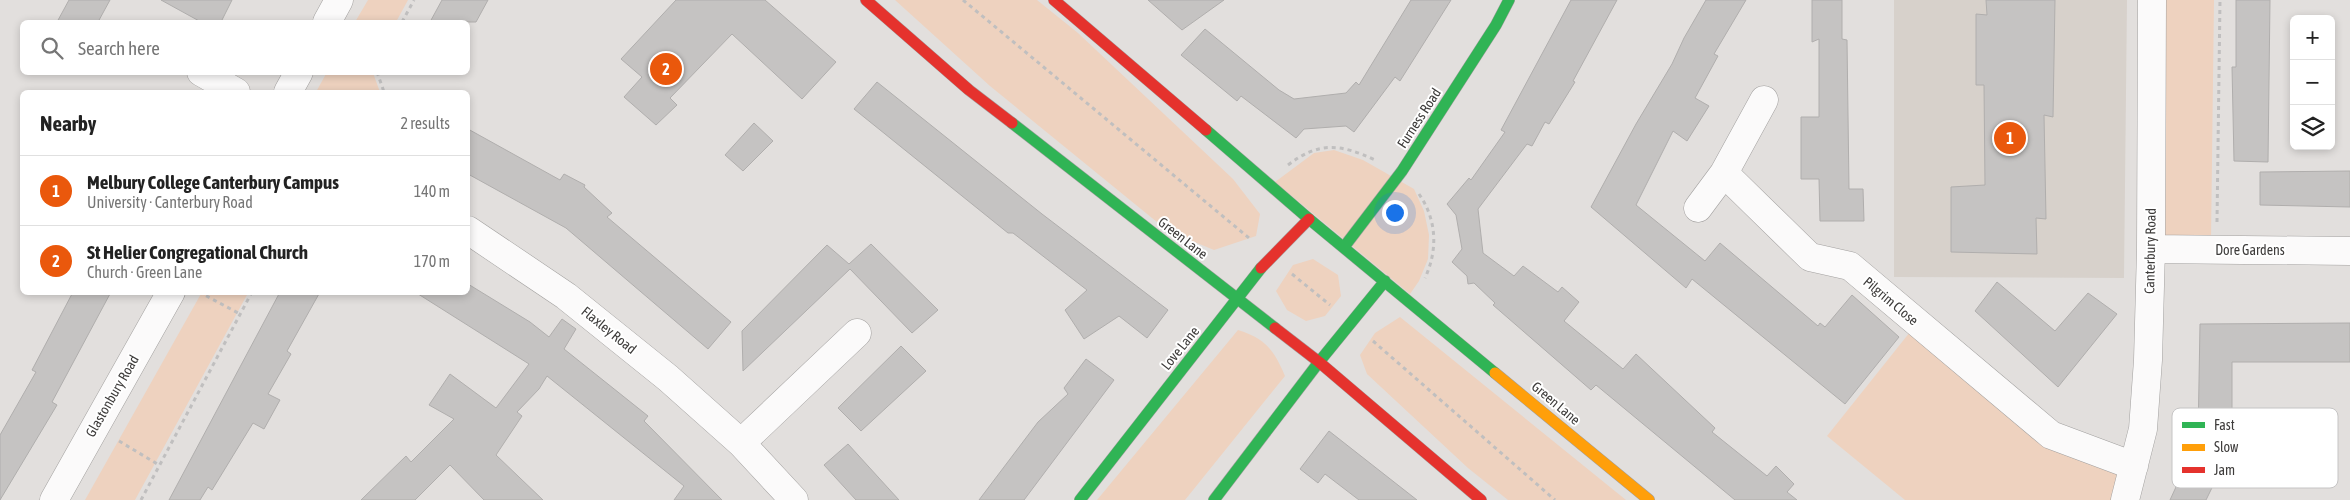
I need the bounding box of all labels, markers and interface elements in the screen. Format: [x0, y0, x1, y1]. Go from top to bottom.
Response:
map controls [2290, 15, 2335, 150]
button: + [2290, 15, 2335, 60]
search box [20, 20, 470, 75]
icon: search [38, 34, 66, 62]
text: Search here [78, 37, 160, 59]
pin: 2 [650, 50, 682, 88]
button: − [2290, 60, 2335, 105]
street label: Furness Road [1394, 85, 1444, 151]
button: layers [2290, 105, 2335, 150]
text: Nearby [40, 111, 96, 135]
text: 2 results [400, 114, 450, 132]
pin: 1 [1994, 119, 2026, 157]
text: Melbury College Canterbury Campus [87, 171, 339, 193]
text: 1 [52, 182, 60, 200]
text: 140 m [414, 182, 450, 200]
text: University · Canterbury Road [87, 193, 253, 211]
your location [1382, 200, 1408, 226]
street label: Canterbury Road [2141, 208, 2159, 294]
street label: Green Lane [1155, 214, 1211, 262]
text: St Helier Congregational Church [87, 241, 308, 263]
street label: Dore Gardens [2215, 242, 2285, 258]
text: 2 [52, 252, 60, 270]
text: 170 m [414, 252, 450, 270]
text: Church · Green Lane [87, 263, 202, 281]
street label: Pilgrim Close [1860, 274, 1922, 328]
street label: Flaxley Road [578, 303, 640, 357]
street label: Love Lane [1158, 323, 1202, 373]
street label: Glastonbury Road [82, 352, 142, 440]
street label: Green Lane [1529, 378, 1583, 428]
legend [2172, 408, 2338, 488]
text: Fast [2214, 417, 2235, 433]
text: Slow [2214, 439, 2239, 455]
text: Jam [2214, 462, 2235, 478]

